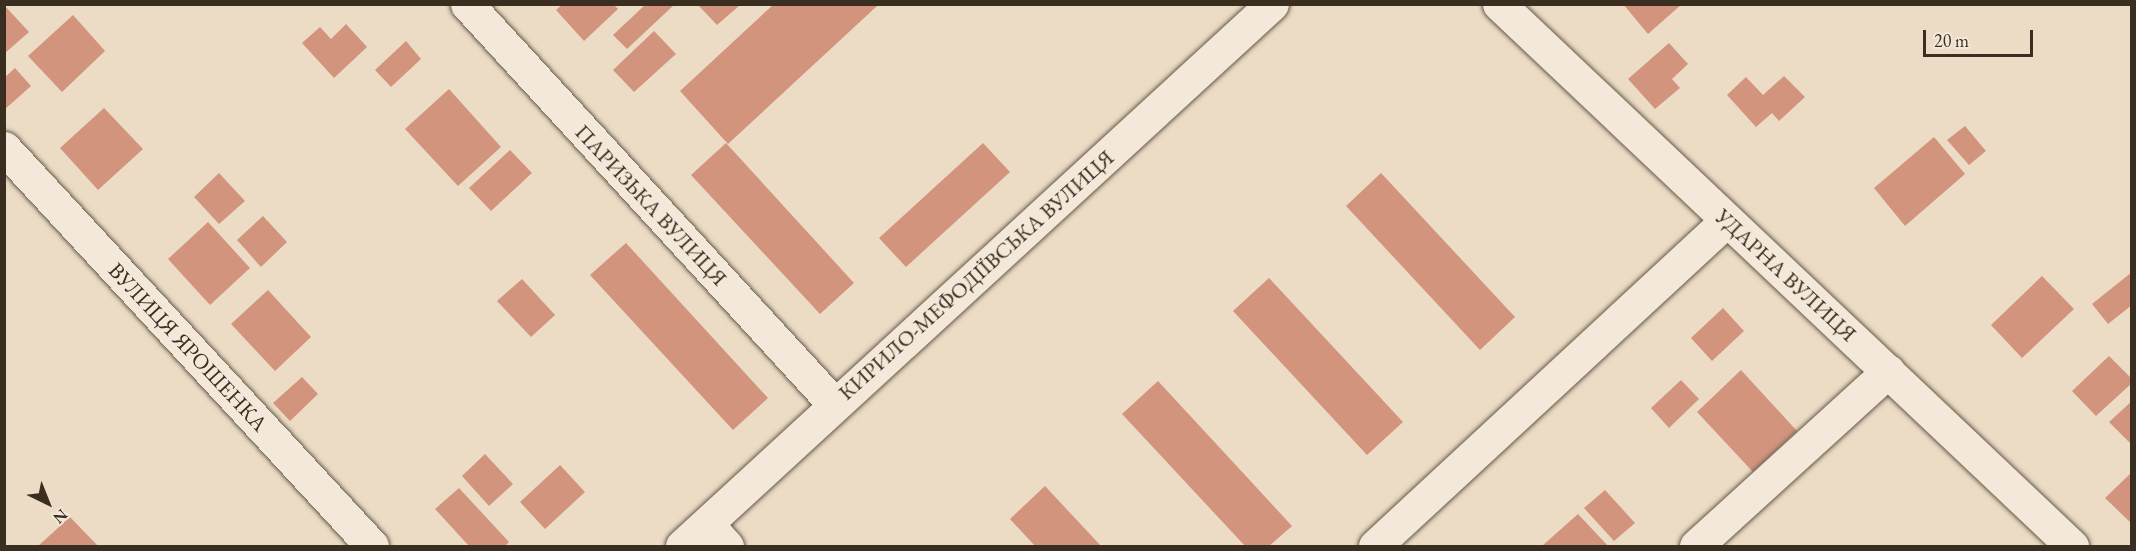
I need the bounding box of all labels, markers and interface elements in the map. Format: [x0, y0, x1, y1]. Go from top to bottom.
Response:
scale bar [1926, 18, 2036, 56]
text: 20 m [1934, 29, 1969, 52]
street label: ПАРИЗЬКА ВУЛИЦЯ [569, 119, 733, 291]
street label: КИРИЛО-МЕФОДІЇВСЬКА ВУЛИЦЯ [833, 144, 1119, 406]
street label: УДАРНА ВУЛИЦЯ [1710, 203, 1862, 347]
street label: ВУЛИЦЯ ЯРОШЕНКА [103, 257, 273, 437]
north arrow [18, 473, 78, 533]
text: N [49, 504, 73, 529]

